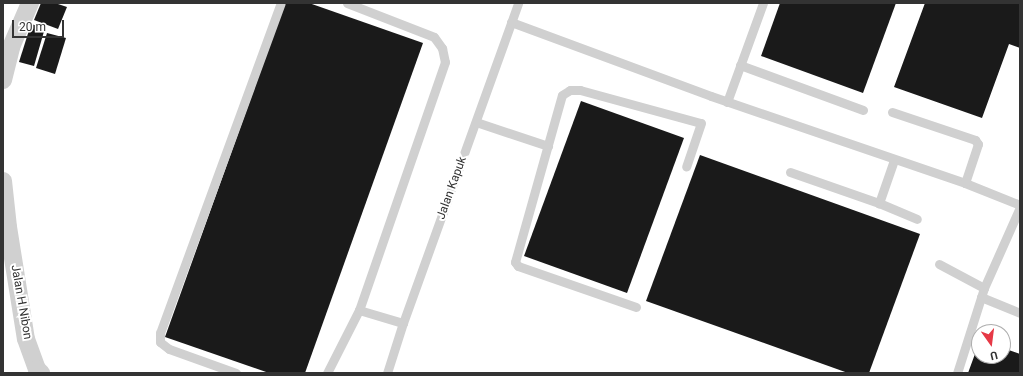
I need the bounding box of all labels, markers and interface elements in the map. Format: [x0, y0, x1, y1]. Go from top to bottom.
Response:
scale bar [14, 12, 66, 38]
text: 20 m [19, 20, 46, 34]
street label: Jalan Kapuk [434, 155, 470, 221]
street label: Jalan H Nibon [7, 264, 35, 340]
north arrow [971, 324, 1011, 364]
text: U [989, 348, 999, 362]

